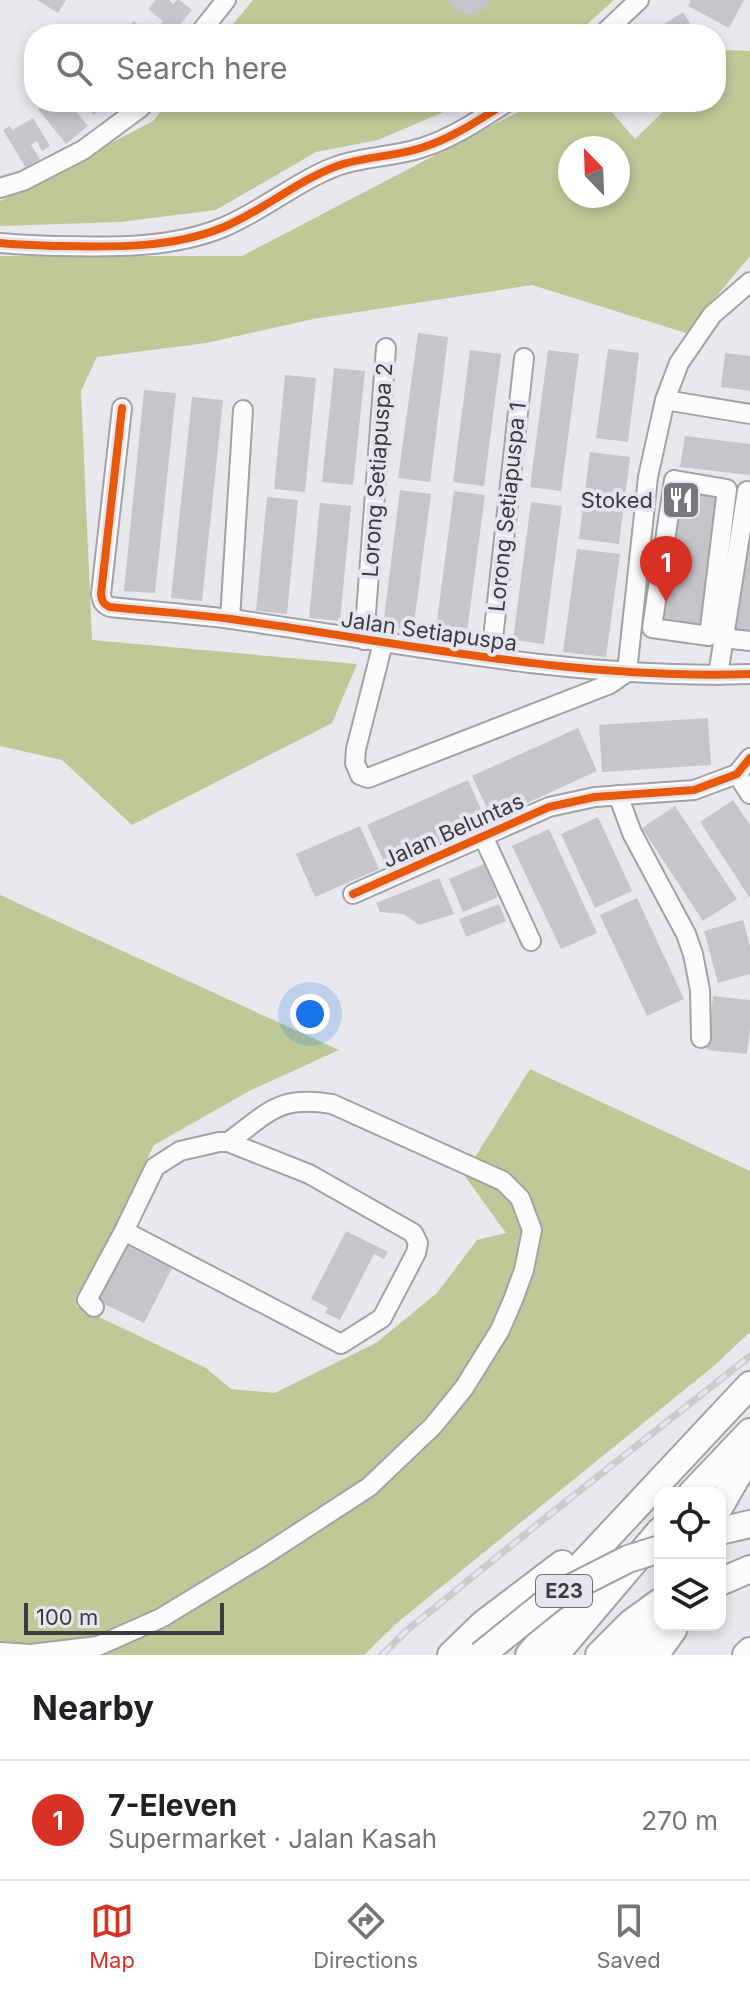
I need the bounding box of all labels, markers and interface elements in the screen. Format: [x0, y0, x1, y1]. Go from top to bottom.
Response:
search box [24, 24, 726, 112]
icon: search [52, 46, 96, 90]
text: Search here [116, 50, 288, 86]
north arrow [558, 136, 630, 208]
street label: Lorong Setiapuspa 2 [357, 362, 397, 578]
street label: Lorong Setiapuspa 1 [483, 401, 531, 613]
restaurant icon: Stoked [660, 479, 702, 521]
place label: Stoked [581, 487, 653, 513]
pin: 1 [640, 536, 692, 602]
street label: Jalan Setiapuspa [339, 606, 519, 656]
street label: Jalan Beluntas [378, 787, 528, 873]
your location [290, 994, 330, 1034]
map controls [654, 1487, 726, 1631]
button: locate [654, 1487, 726, 1559]
button: layers [654, 1559, 726, 1631]
road number: E23 [536, 1575, 592, 1607]
scale bar [24, 1599, 224, 1635]
text: 100 m [36, 1604, 98, 1630]
text: Nearby [32, 1687, 154, 1728]
text: 7-Eleven [108, 1787, 237, 1823]
text: 1 [52, 1805, 64, 1836]
text: 270 m [641, 1805, 718, 1836]
text: Supermarket · Jalan Kasah [108, 1823, 437, 1854]
tab: Map [89, 1899, 135, 1973]
tab: Directions [313, 1899, 418, 1973]
tab: Saved [596, 1899, 661, 1973]

